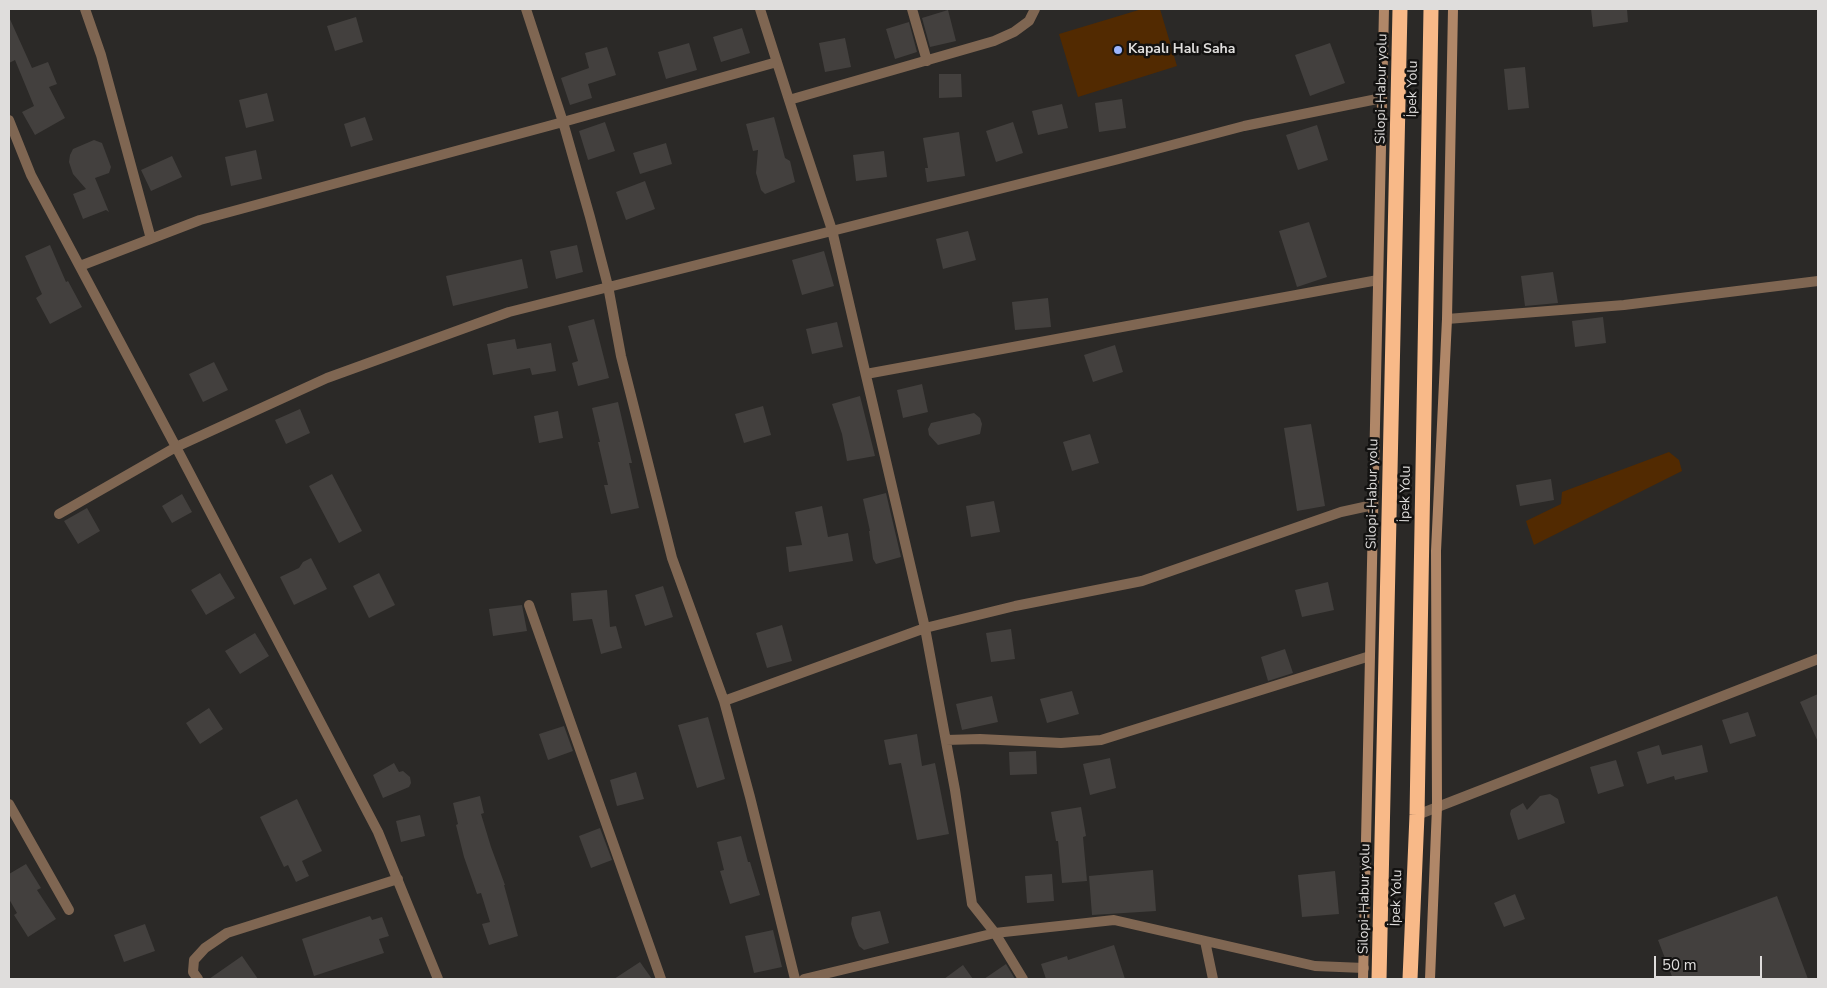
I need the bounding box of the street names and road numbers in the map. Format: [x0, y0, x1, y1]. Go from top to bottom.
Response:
street label: Silopi-Habur yolu [1373, 34, 1391, 144]
street label: İpek Yolu [1404, 60, 1422, 118]
street label: Silopi-Habur yolu [1364, 439, 1382, 549]
street label: İpek Yolu [1397, 465, 1415, 523]
street label: Silopi-Habur yolu [1356, 844, 1374, 954]
street label: İpek Yolu [1388, 869, 1406, 927]

